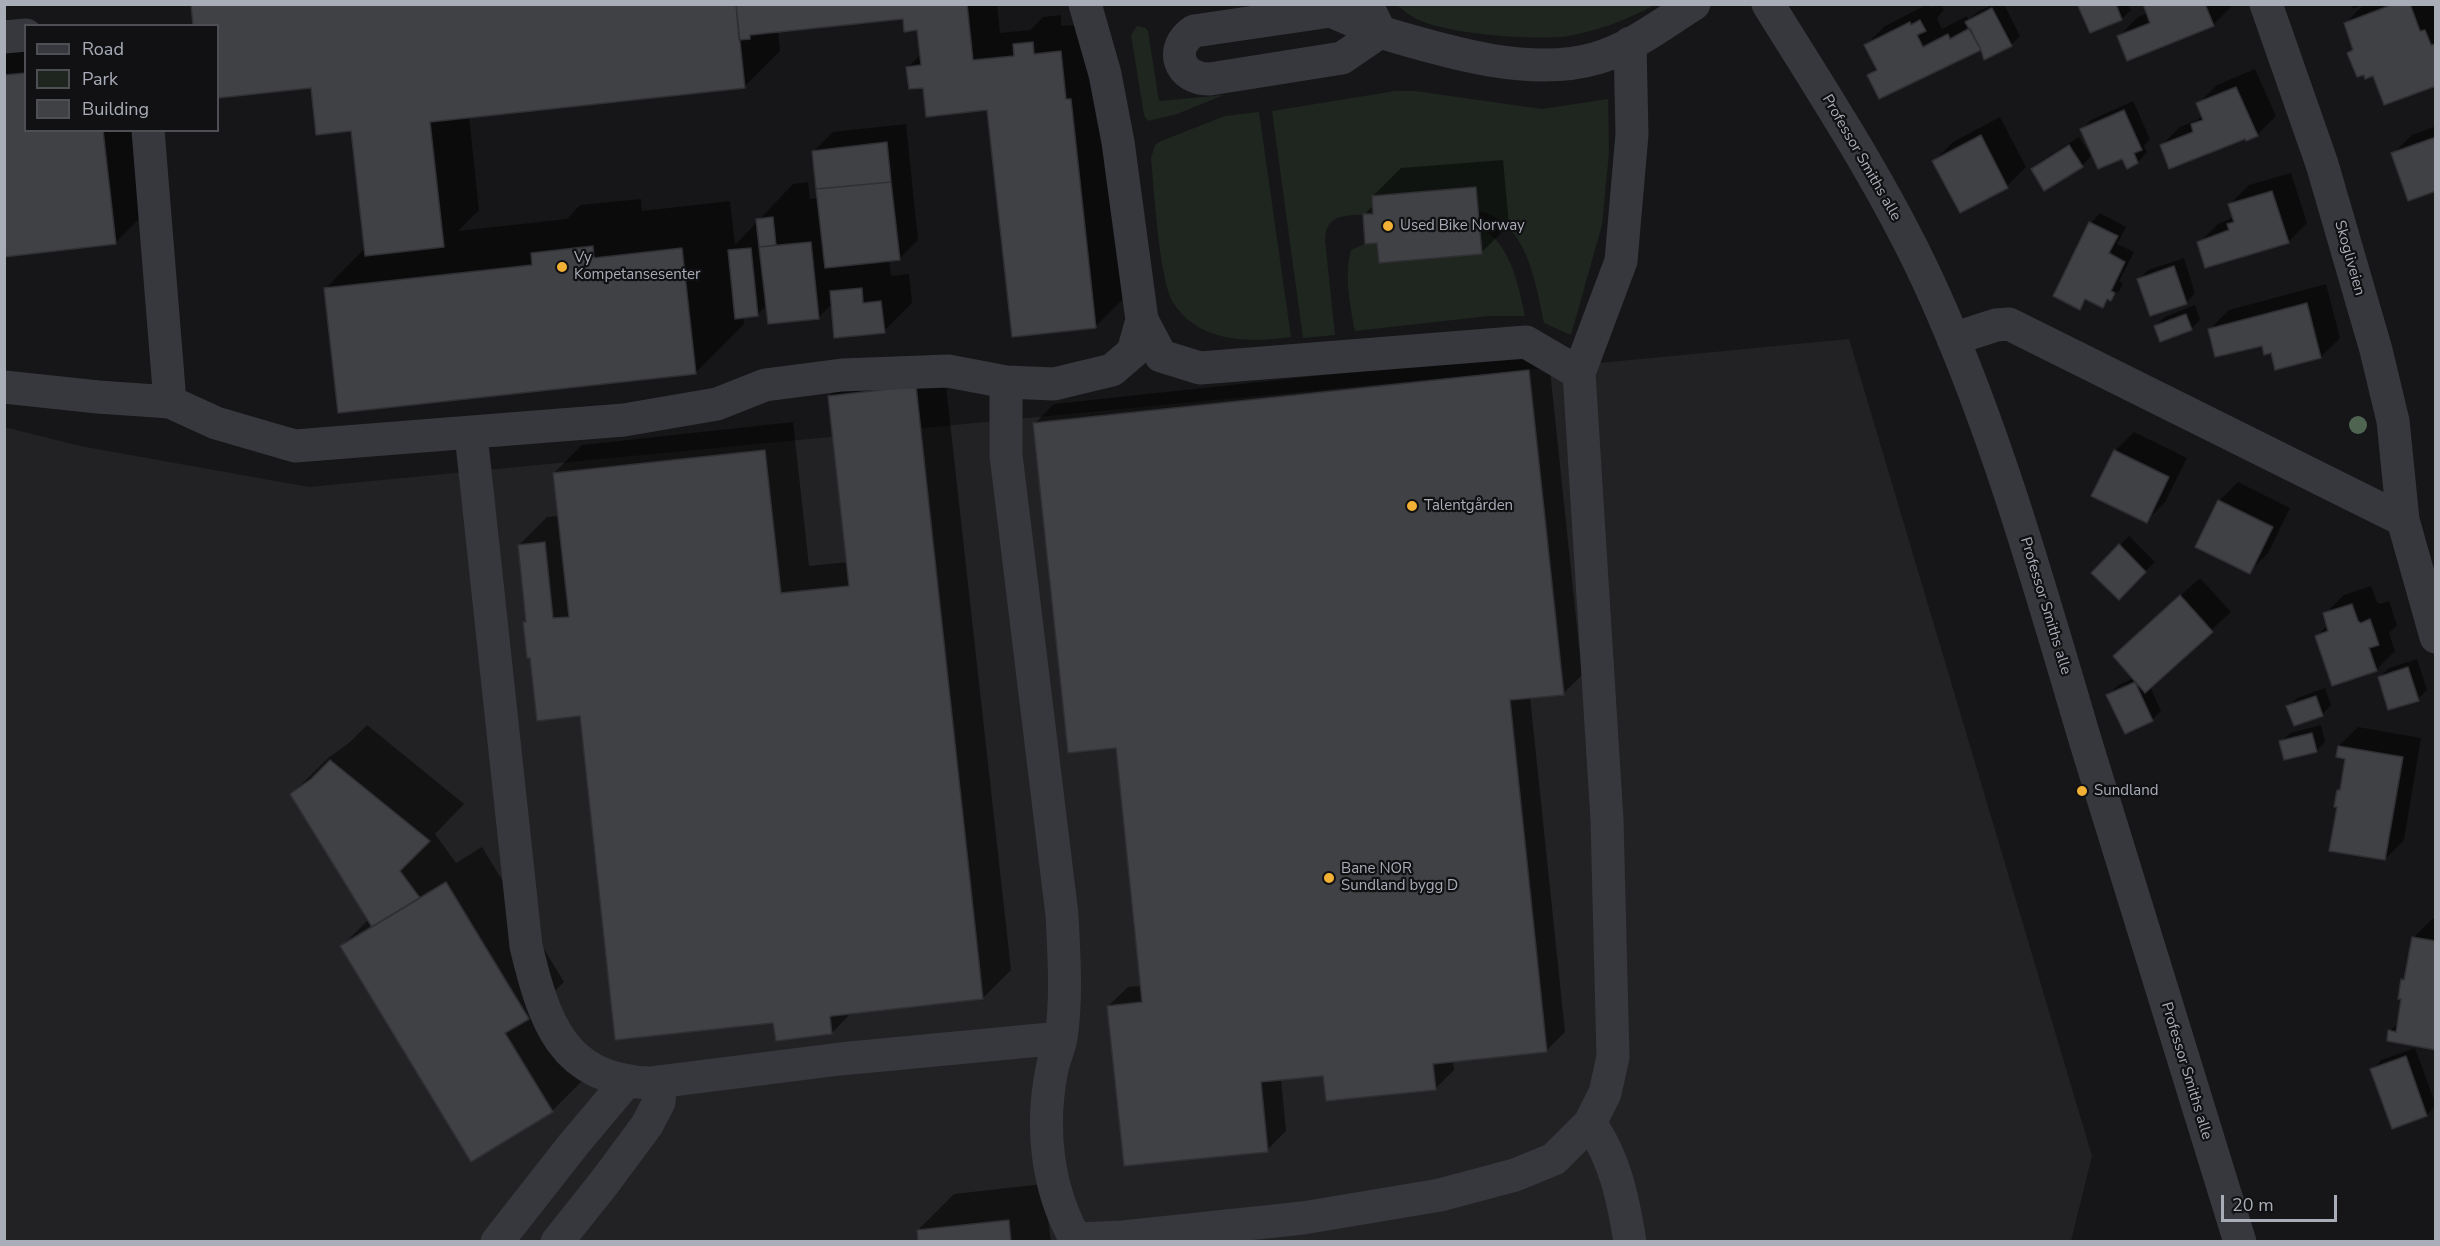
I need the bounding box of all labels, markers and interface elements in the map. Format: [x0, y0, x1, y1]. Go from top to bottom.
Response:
legend [24, 24, 219, 132]
text: Road [82, 37, 124, 61]
text: Park [82, 67, 118, 91]
street label: Professor Smiths alle [1818, 92, 1904, 224]
text: Building [82, 97, 149, 121]
place label: Used Bike Norway [1400, 217, 1525, 235]
street label: Skogliveien [2330, 218, 2368, 298]
marker: Used Bike Norway [1381, 219, 1395, 233]
place label: Vy Kompetansesenter [574, 249, 700, 284]
marker: Vy Kompetansesenter [555, 260, 569, 274]
place label: Talentgården [1424, 497, 1513, 515]
marker: Talentgården [1405, 499, 1419, 513]
street label: Professor Smiths alle [2016, 535, 2074, 677]
place label: Sundland [2094, 782, 2159, 800]
marker: Sundland [2075, 784, 2089, 798]
place label: Bane NOR Sundland bygg D [1341, 860, 1458, 895]
marker: Bane NOR Sundland bygg D [1322, 871, 1336, 885]
street label: Professor Smiths alle [2157, 1000, 2215, 1142]
scale bar [2224, 1183, 2340, 1221]
text: 20 m [2232, 1193, 2274, 1217]

